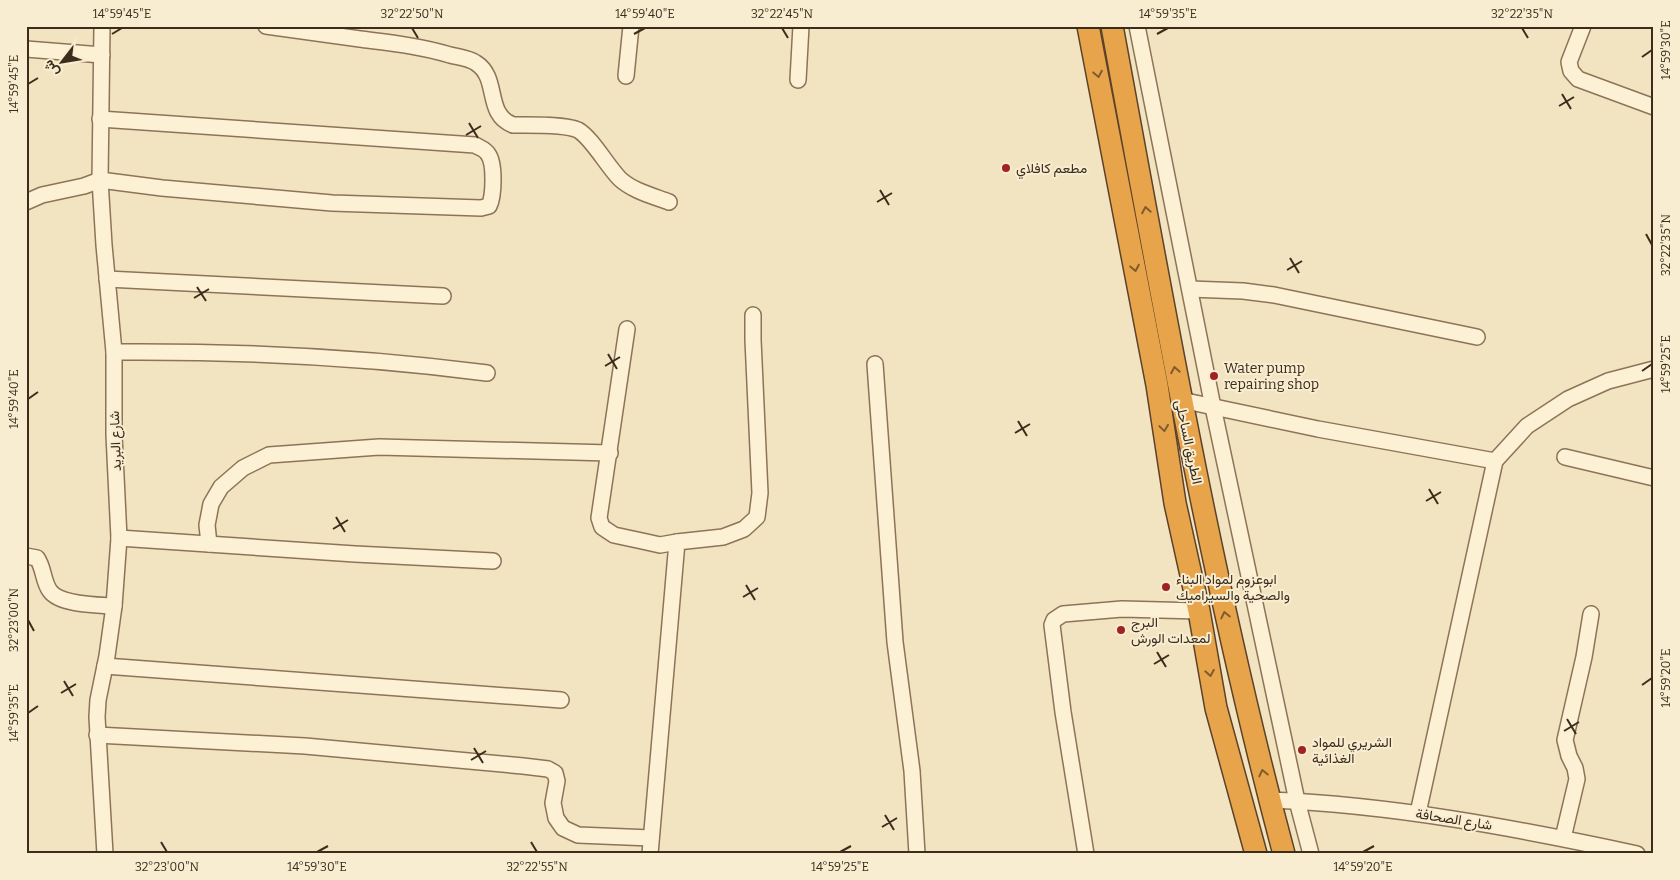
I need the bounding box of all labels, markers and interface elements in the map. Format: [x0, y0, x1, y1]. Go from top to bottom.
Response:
text: 14°59'45"E [93, 7, 151, 21]
text: 32°22'50"N [381, 7, 444, 21]
text: 14°59'40"E [615, 7, 675, 21]
text: 32°22'45"N [751, 7, 814, 21]
text: 14°59'35"E [1139, 7, 1197, 21]
text: 32°22'35"N [1491, 7, 1553, 21]
text: 14°59'30"E [1659, 20, 1673, 80]
north arrow [38, 38, 88, 88]
text: 14°59'45"E [7, 55, 21, 113]
text: ش [40, 57, 63, 80]
one-way arrow [1092, 70, 1102, 79]
place label: مطعم كافلاي [1016, 160, 1087, 180]
marker: مطعم كافلاي [1000, 162, 1012, 174]
one-way arrow [1141, 205, 1151, 214]
text: 32°22'35"N [1659, 214, 1673, 276]
one-way arrow [1129, 264, 1139, 273]
text: 14°59'25"E [1659, 335, 1673, 393]
place label: Water pump repairing shop [1224, 360, 1319, 393]
one-way arrow [1170, 365, 1181, 374]
text: 14°59'40"E [7, 369, 21, 429]
marker: Water pump repairing shop [1208, 370, 1220, 382]
street label: الطريق الساحلى [1171, 398, 1206, 486]
street label: شارع البريد [106, 410, 127, 471]
one-way arrow [1158, 424, 1168, 432]
place label: ابوعزوم لمواد البناء والصحية والسيراميك [1176, 571, 1290, 604]
marker: ابوعزوم لمواد البناء والصحية والسيراميك [1160, 581, 1172, 593]
text: 32°23'00"N [7, 587, 21, 652]
one-way arrow [1220, 610, 1231, 619]
place label: البرج لمعدات الورش [1131, 614, 1211, 647]
marker: البرج لمعدات الورش [1115, 624, 1127, 636]
text: 14°59'20"E [1659, 648, 1673, 708]
one-way arrow [1205, 669, 1215, 678]
text: 14°59'35"E [7, 684, 21, 742]
place label: الشريري للمواد الغذائية [1312, 734, 1392, 767]
marker: الشريري للمواد الغذائية [1296, 744, 1308, 756]
one-way arrow [1258, 768, 1269, 777]
street label: شارع الصحافة [1414, 805, 1493, 836]
text: 32°23'00"N [135, 860, 200, 874]
text: 14°59'30"E [287, 860, 347, 874]
text: 32°22'55"N [506, 860, 568, 874]
text: 14°59'25"E [811, 860, 869, 874]
text: 14°59'20"E [1333, 860, 1393, 874]

